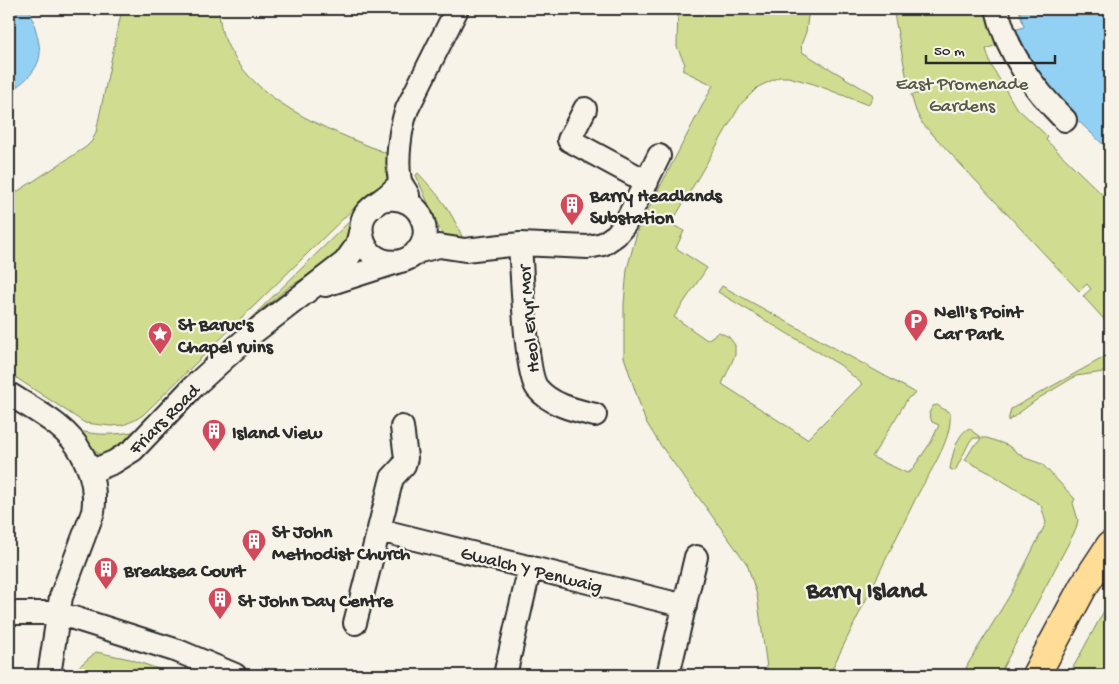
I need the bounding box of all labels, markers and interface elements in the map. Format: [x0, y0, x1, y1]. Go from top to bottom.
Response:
scale bar [926, 32, 1055, 64]
text: 50 m [934, 43, 965, 61]
park label: East Promenade Gardens [896, 74, 1028, 119]
place label: Barry Headlands Substation [589, 186, 723, 231]
building icon: Barry Headlands Substation [559, 192, 585, 226]
street label: Heol Eryr Mor [514, 262, 547, 374]
place label: Nell's Point Car Park [933, 302, 1024, 347]
parking icon: Nell's Point Car Park [903, 308, 929, 342]
place label: St Baruc's Chapel ruins [177, 315, 274, 360]
place icon: St Baruc's Chapel ruins [147, 321, 173, 355]
street label: Friars Road [125, 379, 207, 461]
building icon: Island View [201, 418, 227, 452]
place label: Island View [232, 423, 322, 446]
place label: St John Methodist Church [272, 522, 411, 567]
building icon: St John Methodist Church [241, 528, 267, 562]
street label: Gwalch Y Penwaig [458, 543, 605, 600]
building icon: Breaksea Court [93, 556, 119, 590]
place label: Breaksea Court [123, 561, 247, 584]
district label: Barry Island [806, 578, 928, 607]
building icon: St John Day Centre [207, 586, 233, 620]
place label: St John Day Centre [238, 591, 394, 614]

